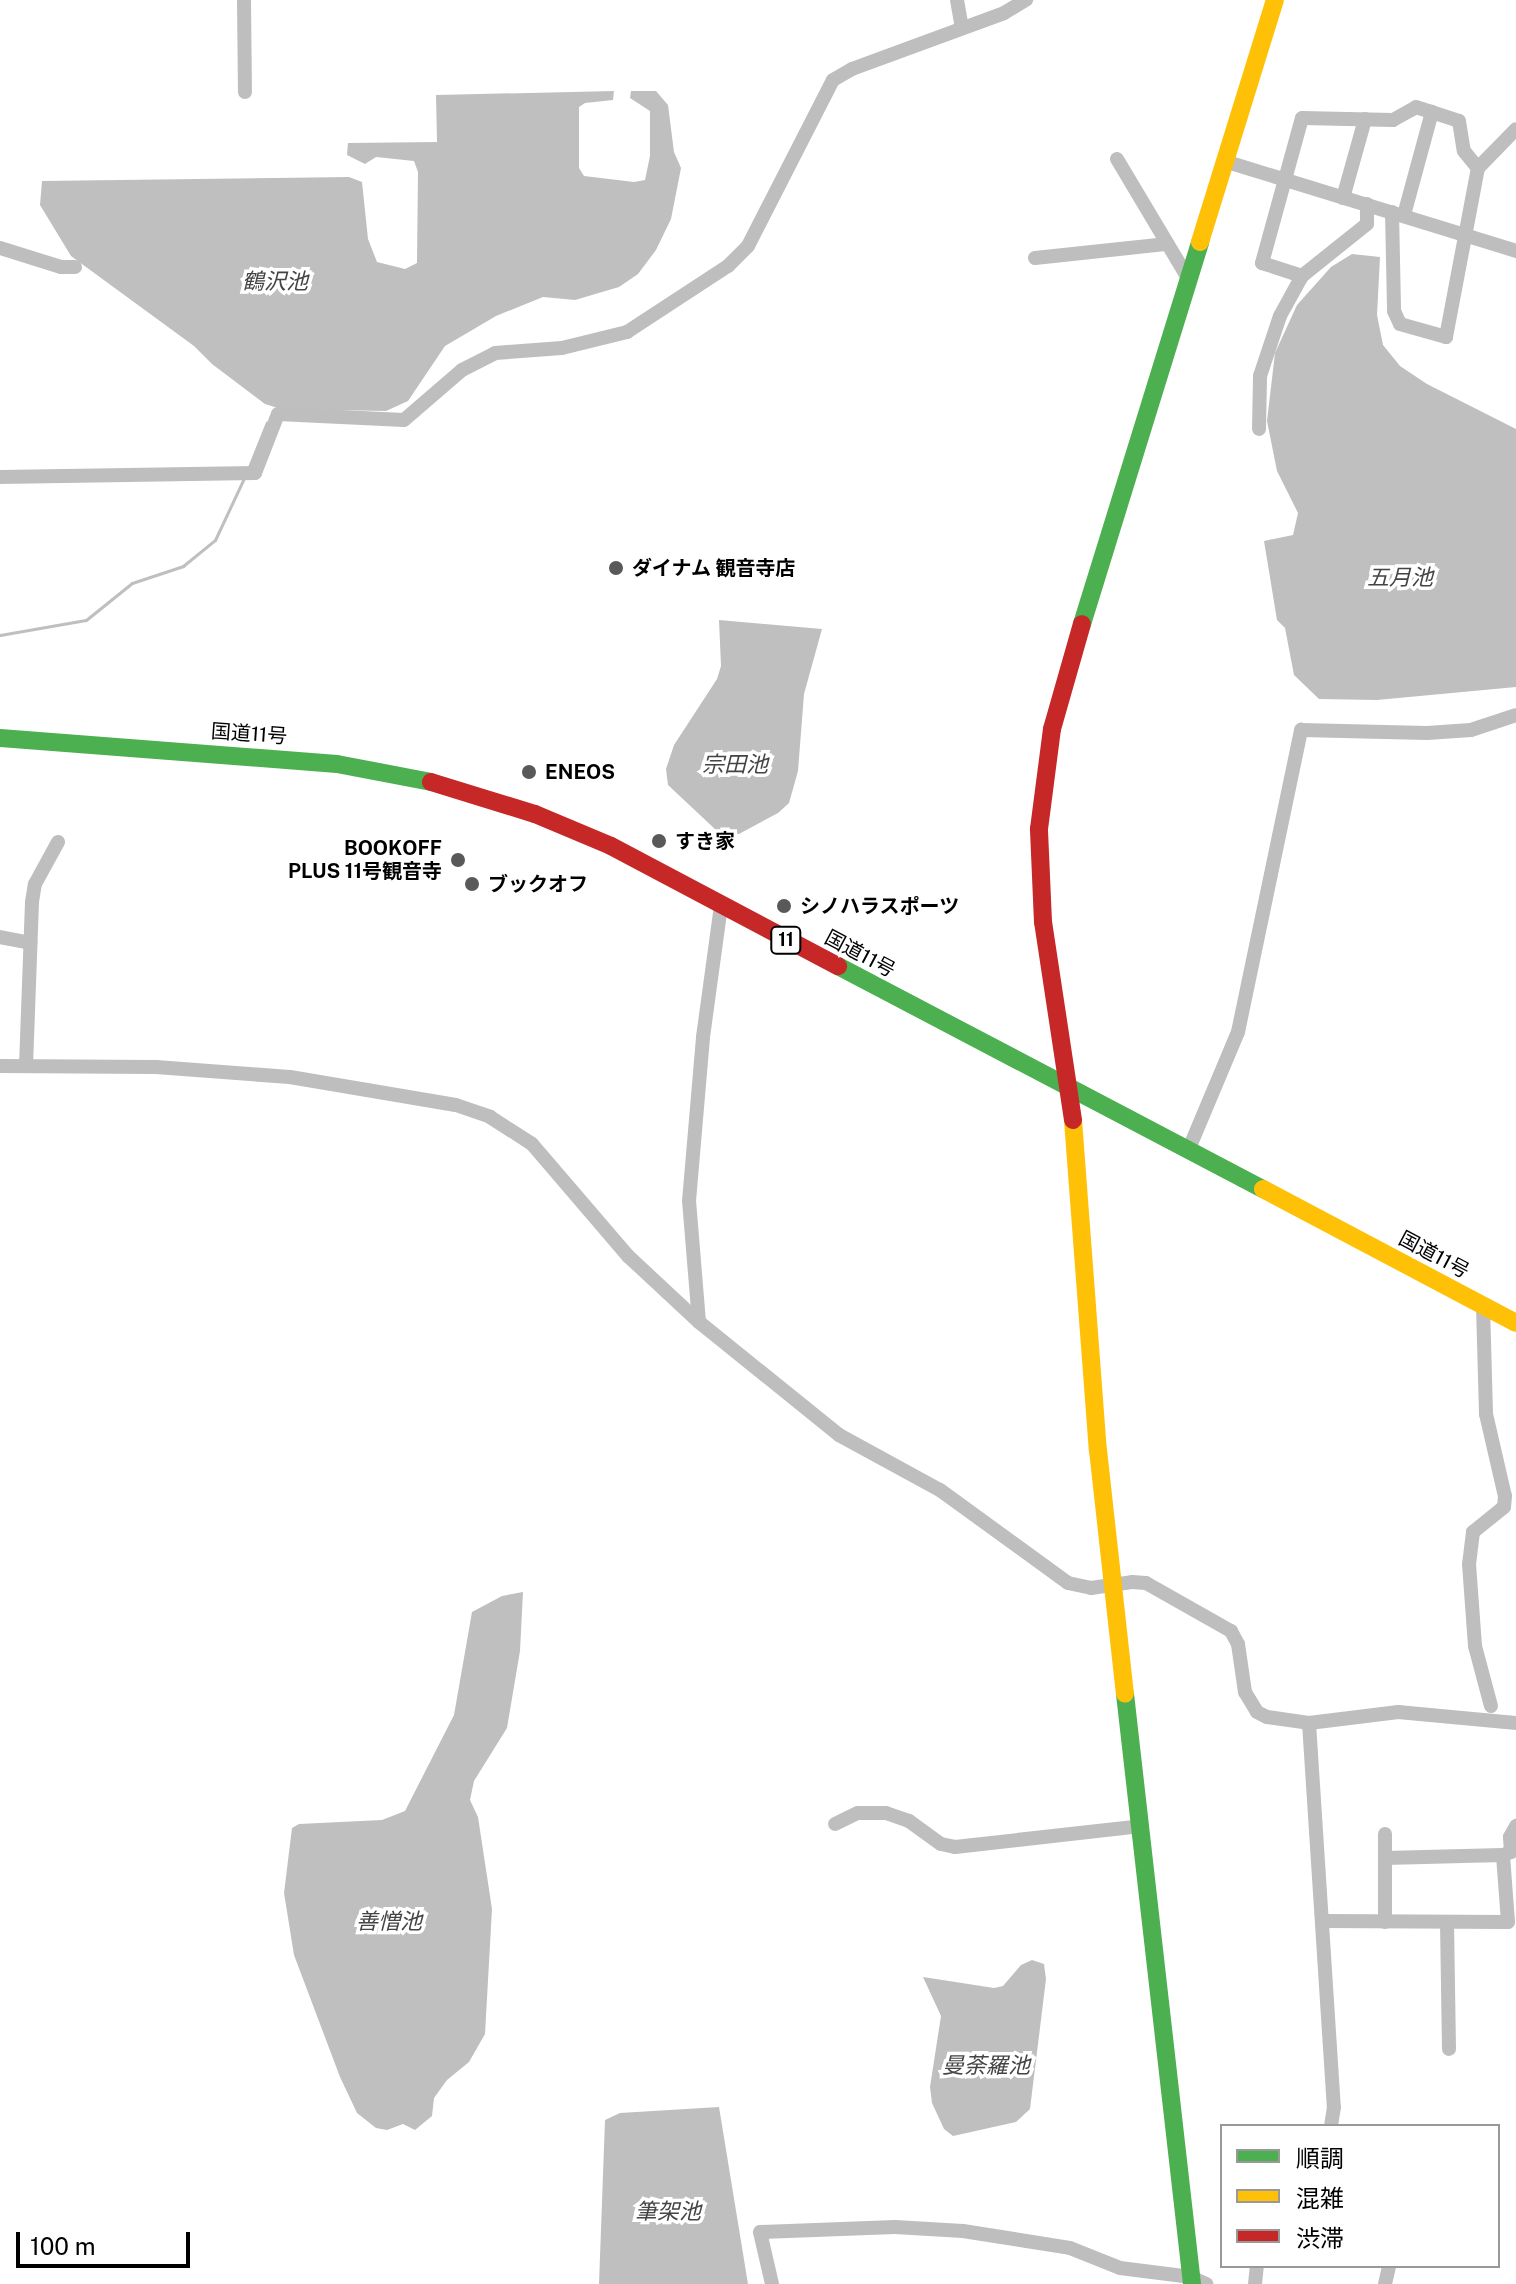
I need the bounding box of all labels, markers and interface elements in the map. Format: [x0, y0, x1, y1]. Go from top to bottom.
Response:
water label: 鶴沢池 [242, 269, 308, 295]
place label: ダイナム 観音寺店 [632, 556, 797, 580]
marker: ダイナム 観音寺店 [607, 559, 625, 577]
water label: 五月池 [1367, 565, 1433, 591]
street label: 国道11号 [210, 719, 288, 749]
water label: 宗田池 [702, 752, 768, 778]
place label: ENEOS [545, 760, 615, 784]
marker: ENEOS [520, 763, 538, 781]
place label: すき家 [675, 829, 735, 853]
marker: すき家 [650, 832, 668, 850]
place label: BOOKOFF PLUS 11号観音寺 [288, 836, 442, 883]
marker: BOOKOFF PLUS 11号観音寺 [449, 851, 467, 869]
place label: ブックオフ [488, 872, 588, 896]
marker: ブックオフ [463, 875, 481, 893]
place label: シノハラスポーツ [800, 894, 960, 918]
marker: シノハラスポーツ [775, 897, 793, 915]
street label: 国道11号 [821, 925, 899, 983]
road number: 11 [770, 926, 802, 954]
street label: 国道11号 [1395, 1226, 1473, 1284]
water label: 善憎池 [356, 1909, 422, 1935]
water label: 曼荼羅池 [942, 2053, 1030, 2079]
legend [1220, 2124, 1500, 2268]
text: 順調 [1296, 2144, 1344, 2172]
text: 混雑 [1296, 2184, 1344, 2212]
water label: 筆架池 [635, 2199, 701, 2225]
scale bar [20, 2216, 194, 2266]
text: 渋滞 [1296, 2224, 1344, 2252]
text: 100 m [30, 2232, 96, 2260]

